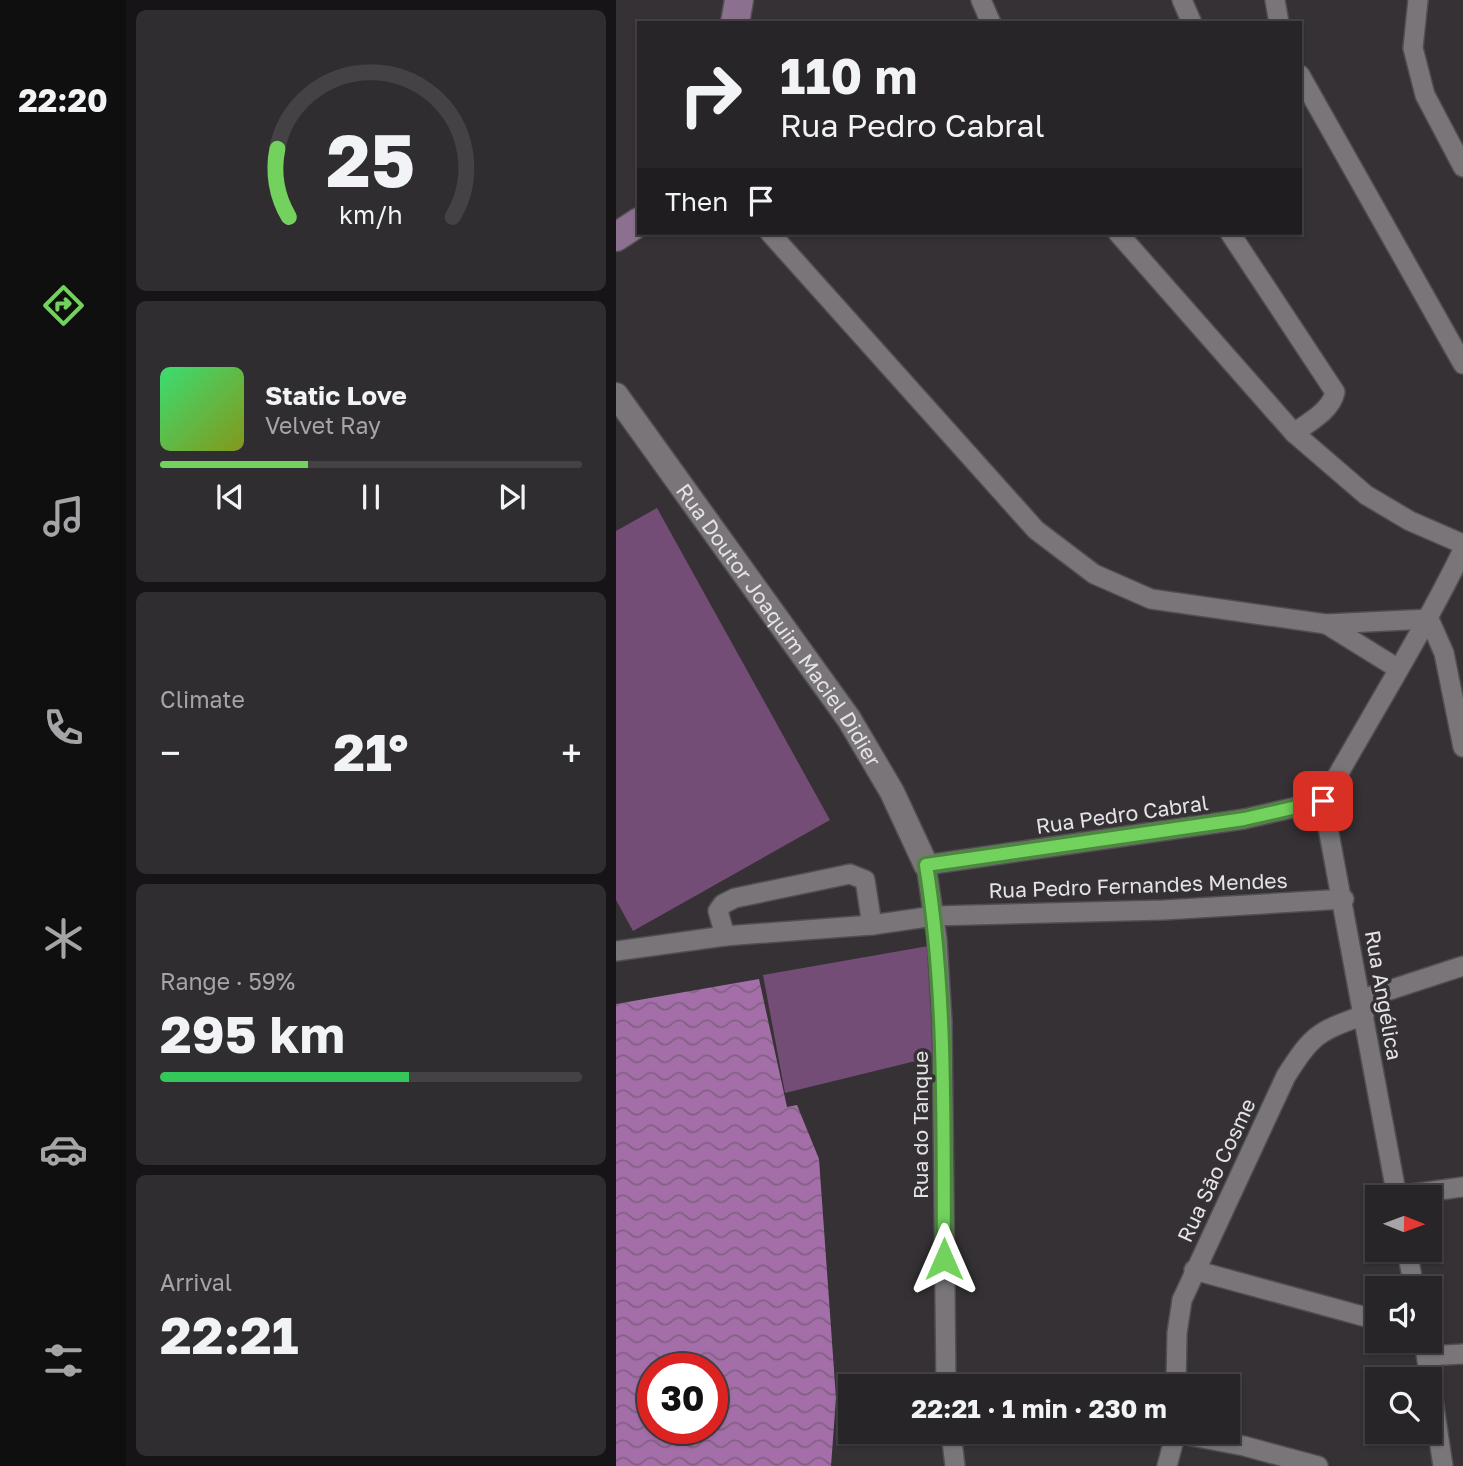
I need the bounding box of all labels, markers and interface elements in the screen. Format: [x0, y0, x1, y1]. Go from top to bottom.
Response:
text: 110 m [780, 46, 917, 105]
icon: right [665, 49, 756, 140]
text: 22:20 [18, 81, 108, 119]
text: Rua Pedro Cabral [780, 106, 1045, 144]
text: 25 [327, 116, 415, 203]
icon: arrive [742, 182, 780, 220]
text: Then [665, 186, 728, 217]
text: km/h [339, 198, 403, 229]
icon: directions [39, 281, 88, 330]
text: Static Love [265, 380, 407, 411]
text: Velvet Ray [265, 411, 381, 439]
icon: previous [211, 478, 249, 516]
icon: pause [352, 478, 390, 516]
icon: next [493, 478, 531, 516]
street label: Rua Doutor Joaquim Maciel Didier [671, 478, 887, 771]
icon: music [39, 492, 88, 541]
text: Climate [160, 685, 245, 713]
icon: phone [39, 703, 88, 752]
text: 21° [333, 720, 409, 782]
text: − [160, 730, 181, 775]
text: + [561, 730, 582, 775]
pin [1293, 771, 1353, 831]
icon: arrive [1304, 782, 1342, 820]
street label: Rua Pedro Cabral [1034, 789, 1210, 839]
street label: Rua Pedro Fernandes Mendes [988, 867, 1288, 903]
icon: climate [39, 914, 88, 963]
street label: Rua Angélica [1360, 928, 1408, 1062]
text: Range · 59% [160, 967, 295, 995]
text: 295 km [160, 1002, 345, 1064]
street label: Rua do Tanque [907, 1051, 933, 1199]
street label: Rua São Cosme [1171, 1094, 1261, 1246]
icon: car [39, 1125, 88, 1174]
north arrow [1365, 1185, 1442, 1262]
map controls [1365, 1185, 1442, 1444]
position arrow [907, 1222, 981, 1296]
text: Arrival [160, 1268, 232, 1296]
button: sound [1365, 1276, 1442, 1353]
text: 22:21 [160, 1303, 299, 1365]
icon: filters [39, 1336, 88, 1385]
speed limit sign: 30 [637, 1353, 728, 1444]
button: search [1365, 1367, 1442, 1444]
text: 22:21 · 1 min · 230 m [911, 1393, 1167, 1424]

